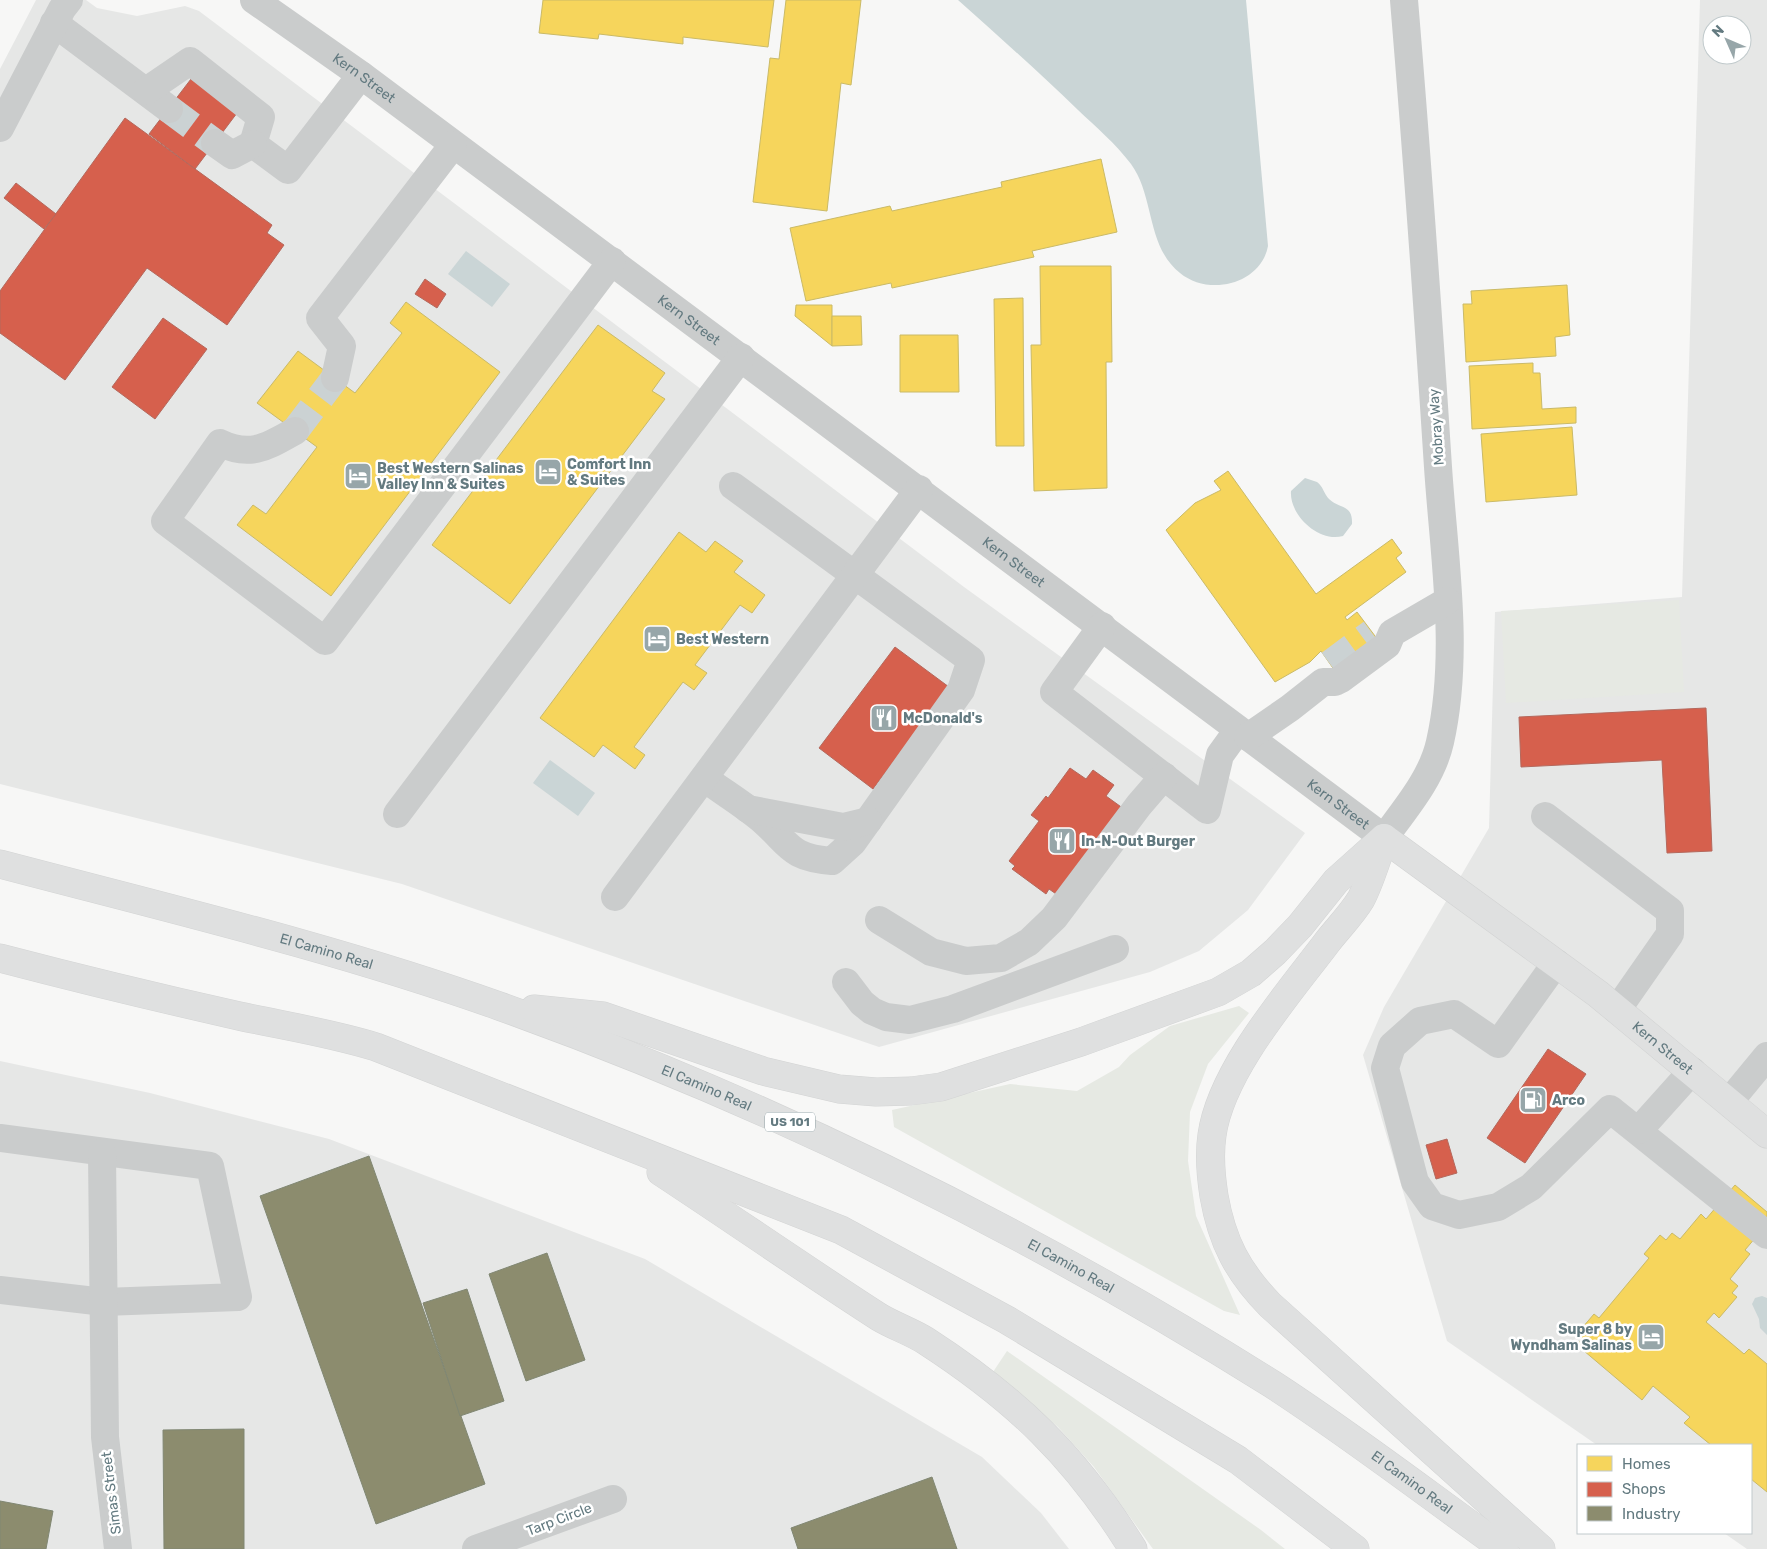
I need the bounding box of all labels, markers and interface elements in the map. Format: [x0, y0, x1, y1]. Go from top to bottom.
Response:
north arrow [1702, 15, 1752, 65]
text: N [1709, 22, 1728, 41]
street label: Kern Street [329, 50, 399, 107]
street label: Kern Street [654, 291, 724, 349]
street label: Mobray Way [1425, 388, 1448, 466]
place label: Comfort Inn & Suites [567, 456, 651, 489]
hotel icon: Comfort Inn & Suites [533, 457, 563, 487]
place label: Best Western Salinas Valley Inn & Suites [377, 460, 524, 493]
hotel icon: Best Western Salinas Valley Inn & Suites [343, 461, 373, 491]
street label: Kern Street [979, 533, 1048, 591]
hotel icon: Best Western [642, 624, 672, 654]
place label: Best Western [676, 631, 769, 648]
restaurant icon: McDonald's [869, 703, 899, 733]
place label: McDonald's [903, 710, 983, 727]
street label: Kern Street [1304, 776, 1373, 834]
restaurant icon: In-N-Out Burger [1047, 826, 1077, 856]
place label: In-N-Out Burger [1081, 833, 1196, 850]
street label: El Camino Real [278, 930, 375, 973]
street label: Kern Street [1629, 1018, 1697, 1078]
street label: El Camino Real [659, 1061, 754, 1115]
fuel station icon: Arco [1518, 1085, 1548, 1115]
place label: Arco [1552, 1092, 1585, 1109]
road number: US 101 [765, 1112, 815, 1132]
street label: El Camino Real [1025, 1236, 1117, 1297]
place label: Super 8 by Wyndham Salinas [1510, 1321, 1633, 1354]
hotel icon: Super 8 by Wyndham Salinas [1636, 1322, 1666, 1352]
legend [1577, 1444, 1752, 1534]
street label: El Camino Real [1368, 1447, 1456, 1518]
street label: Simas Street [98, 1450, 125, 1535]
text: Homes [1622, 1455, 1671, 1473]
text: Shops [1622, 1480, 1666, 1498]
street label: Tarp Circle [524, 1499, 594, 1540]
text: Industry [1622, 1505, 1681, 1523]

